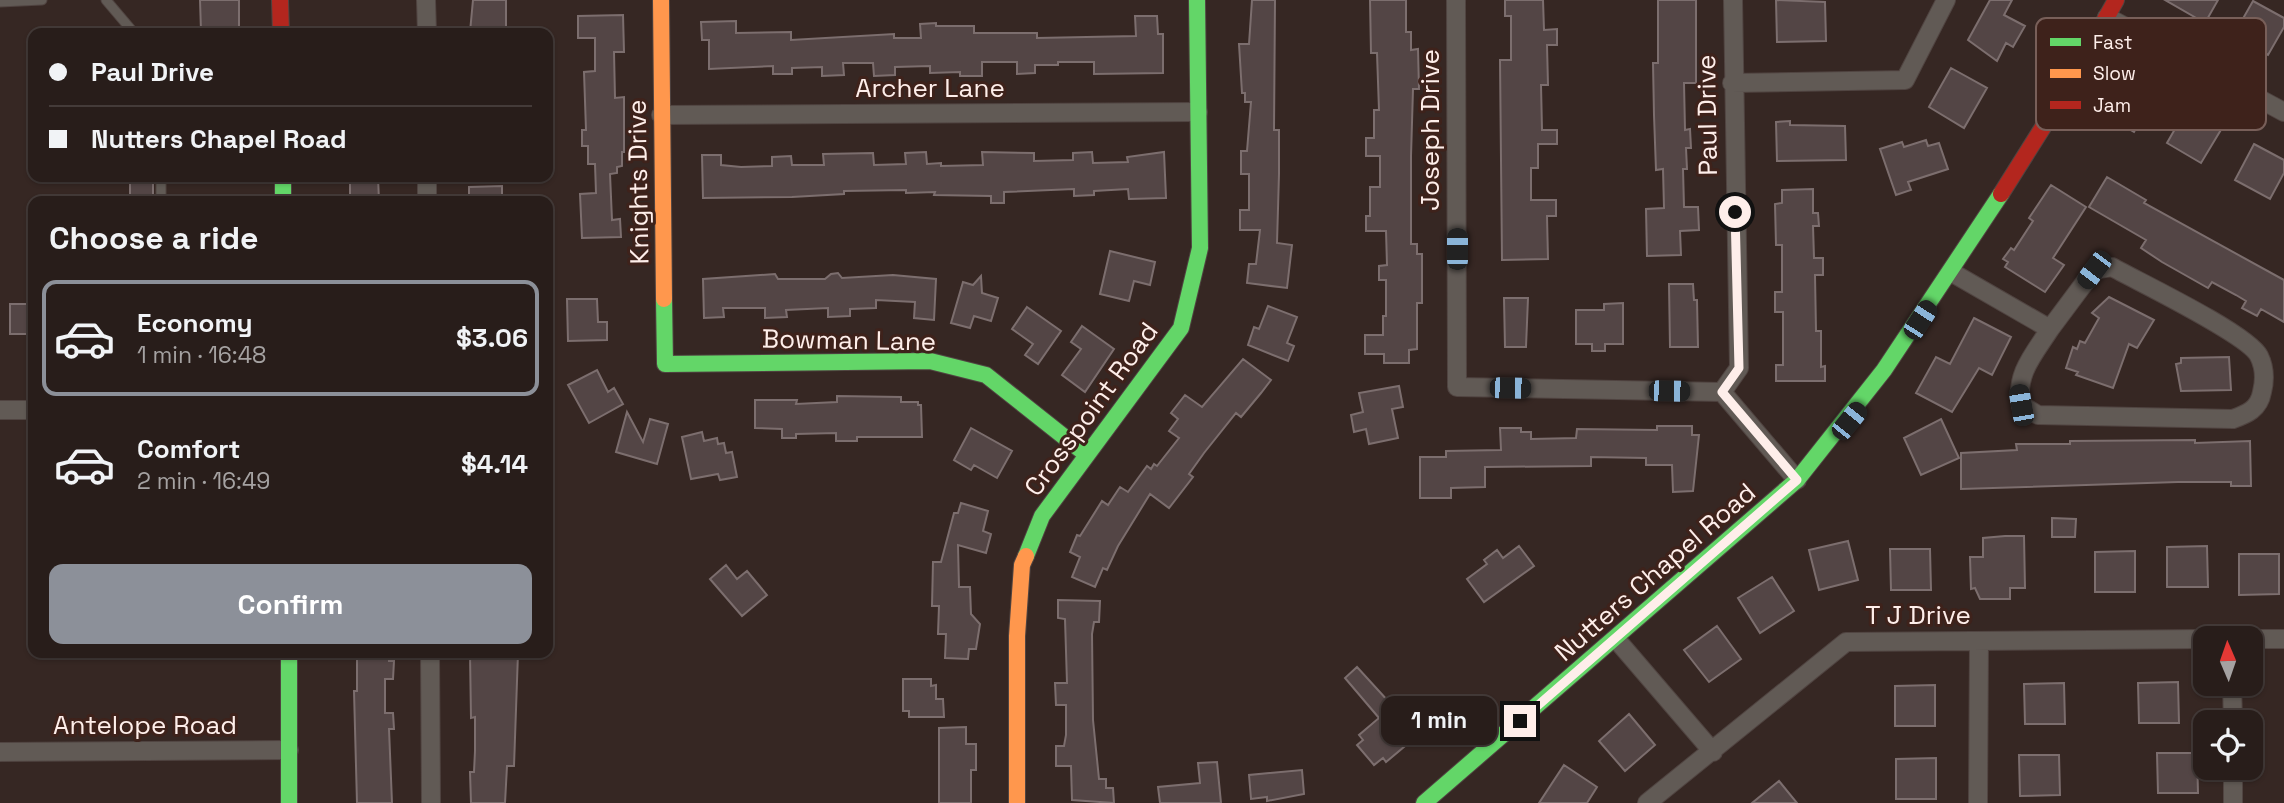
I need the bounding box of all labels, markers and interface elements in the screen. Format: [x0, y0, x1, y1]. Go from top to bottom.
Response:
legend [2036, 18, 2266, 130]
text: Fast [2093, 30, 2133, 55]
street label: Joseph Drive [1413, 49, 1447, 211]
street label: Paul Drive [1689, 54, 1725, 176]
text: Paul Drive [91, 55, 214, 89]
text: Slow [2093, 61, 2136, 86]
street label: Archer Lane [855, 71, 1005, 105]
text: Jam [2093, 93, 2131, 118]
street label: Knights Drive [620, 99, 656, 265]
text: Nutters Chapel Road [91, 122, 347, 156]
route start [1719, 196, 1751, 228]
text: Choose a ride [49, 218, 259, 258]
car [1447, 228, 1468, 270]
car [2073, 247, 2116, 293]
car [1900, 297, 1941, 343]
text: Economy [137, 306, 253, 340]
icon: car [53, 307, 116, 370]
street label: Crosspoint Road [1016, 315, 1166, 503]
text: $3.06 [456, 321, 528, 355]
street label: Bowman Lane [762, 321, 936, 359]
text: 1 min · 16:48 [137, 340, 266, 370]
car [1489, 377, 1532, 399]
car [1648, 380, 1691, 402]
car [2008, 382, 2035, 428]
car [1828, 398, 1871, 444]
text: Comfort [137, 432, 240, 466]
icon: car [53, 433, 116, 496]
text: $4.14 [461, 447, 528, 481]
text: 2 min · 16:49 [137, 466, 270, 496]
street label: Nutters Chapel Road [1547, 475, 1763, 669]
button: Confirm [49, 564, 532, 644]
street label: T J Drive [1865, 598, 1971, 632]
north arrow [2193, 626, 2263, 696]
map controls [2193, 626, 2263, 780]
callout: 1 min [1380, 696, 1496, 746]
text: 1 min [1411, 705, 1467, 735]
route end [1504, 705, 1536, 737]
street label: Antelope Road [53, 708, 237, 742]
button: locate [2193, 710, 2263, 780]

